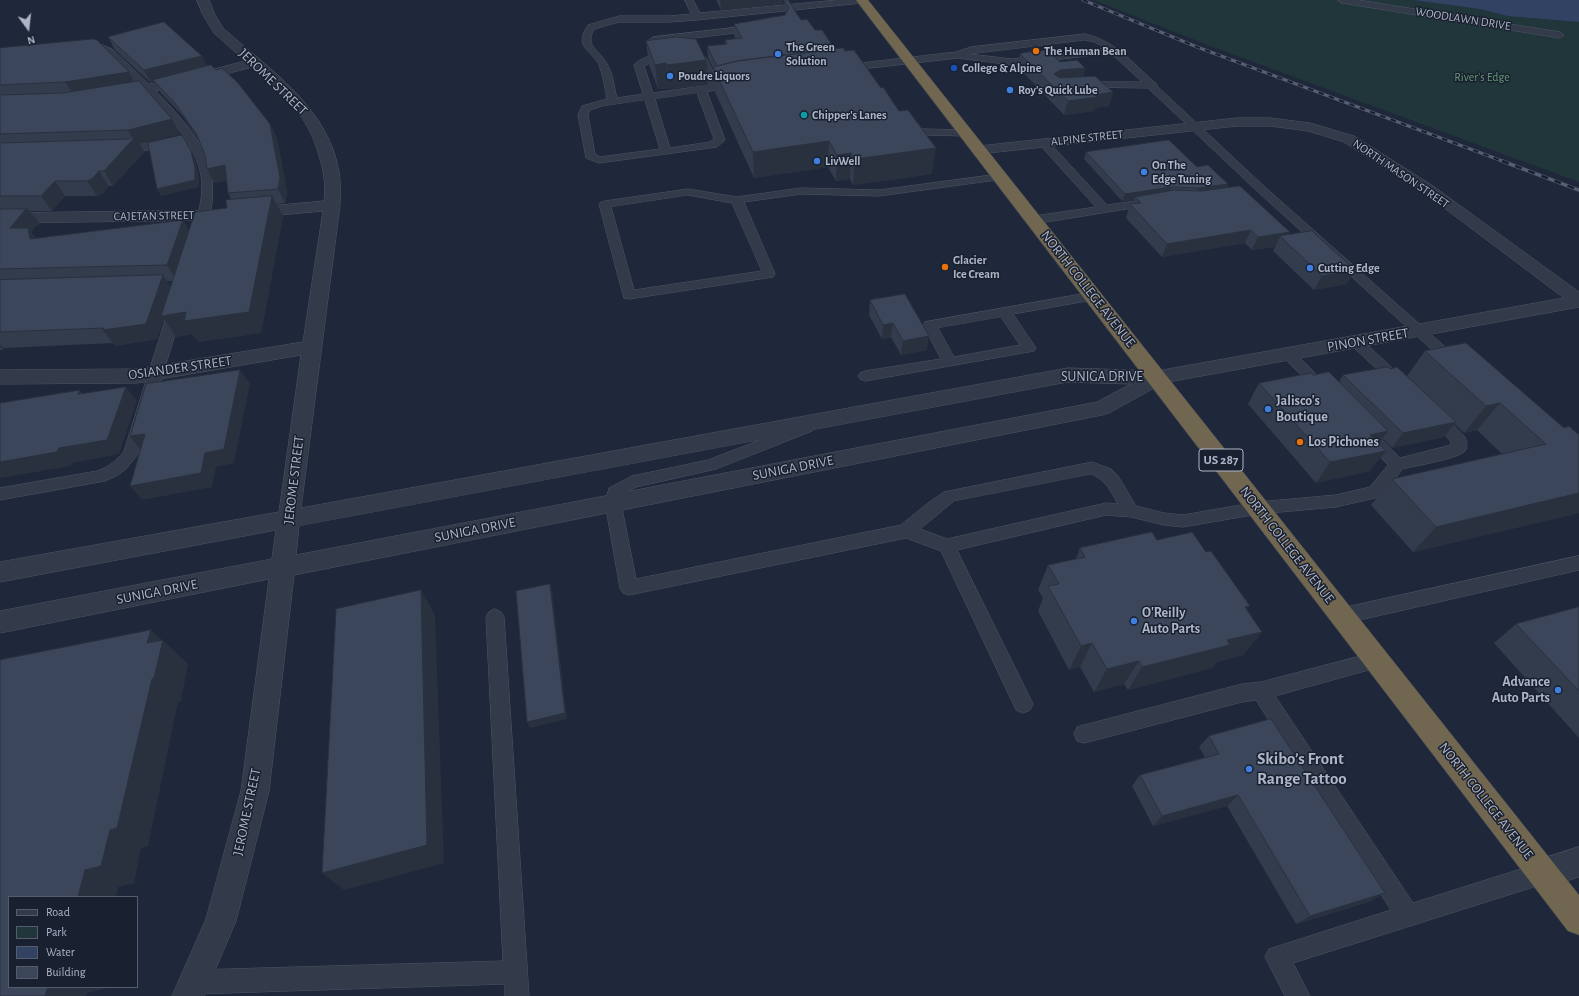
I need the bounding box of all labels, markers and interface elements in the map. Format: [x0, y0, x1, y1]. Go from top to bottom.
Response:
street label: WOODLAWN DRIVE [1414, 4, 1512, 34]
north arrow [8, 8, 48, 48]
text: N [26, 34, 36, 46]
place label: The Green Solution [786, 40, 835, 68]
place label: The Human Bean [1044, 44, 1127, 58]
street label: JEROME STREET [235, 45, 311, 119]
marker: The Human Bean [1031, 46, 1041, 56]
marker: The Green Solution [773, 49, 783, 59]
place label: College & Alpine [962, 61, 1041, 75]
marker: College & Alpine [949, 63, 959, 73]
place label: Poudre Liquors [678, 69, 750, 83]
park label: River's Edge [1454, 70, 1510, 84]
marker: Poudre Liquors [665, 71, 675, 81]
place label: Roy's Quick Lube [1018, 83, 1098, 97]
marker: Roy's Quick Lube [1005, 85, 1015, 95]
place label: Chipper's Lanes [812, 108, 887, 122]
marker: Chipper's Lanes [799, 110, 809, 120]
street label: ALPINE STREET [1050, 127, 1124, 149]
street label: NORTH MASON STREET [1350, 136, 1452, 212]
place label: LivWell [825, 154, 860, 168]
marker: LivWell [812, 156, 822, 166]
place label: On The Edge Tuning [1152, 158, 1211, 186]
marker: On The Edge Tuning [1139, 167, 1149, 177]
street label: CAJETAN STREET [114, 208, 194, 224]
street label: NORTH COLLEGE AVENUE [1037, 227, 1139, 351]
place label: Glacier Ice Cream [953, 253, 1000, 281]
place label: Cutting Edge [1318, 261, 1380, 275]
marker: Glacier Ice Cream [940, 262, 950, 272]
marker: Cutting Edge [1305, 263, 1315, 273]
street label: PINON STREET [1326, 325, 1410, 355]
street label: OSIANDER STREET [127, 352, 233, 384]
street label: SUNIGA DRIVE [1061, 369, 1143, 385]
place label: Jalisco's Boutique [1276, 393, 1328, 426]
marker: Jalisco's Boutique [1263, 404, 1273, 414]
place label: Los Pichones [1308, 434, 1379, 450]
street label: JEROME STREET [280, 435, 308, 525]
marker: Los Pichones [1295, 437, 1305, 447]
road number: US 287 [1199, 449, 1243, 471]
street label: SUNIGA DRIVE [751, 452, 835, 484]
street label: NORTH COLLEGE AVENUE [1236, 483, 1338, 607]
street label: SUNIGA DRIVE [433, 514, 517, 546]
street label: SUNIGA DRIVE [115, 576, 199, 608]
place label: O'Reilly Auto Parts [1142, 605, 1200, 638]
marker: O'Reilly Auto Parts [1129, 616, 1139, 626]
place label: Advance Auto Parts [1492, 674, 1550, 706]
marker: Advance Auto Parts [1553, 685, 1563, 695]
street label: NORTH COLLEGE AVENUE [1435, 739, 1537, 863]
place label: Skibo’s Front Range Tattoo [1257, 749, 1347, 789]
marker: Skibo’s Front Range Tattoo [1244, 764, 1254, 774]
street label: JEROME STREET [230, 767, 264, 857]
legend [8, 896, 138, 988]
text: Road [46, 906, 70, 918]
text: Park [46, 926, 67, 938]
text: Water [46, 946, 75, 958]
text: Building [46, 966, 86, 978]

